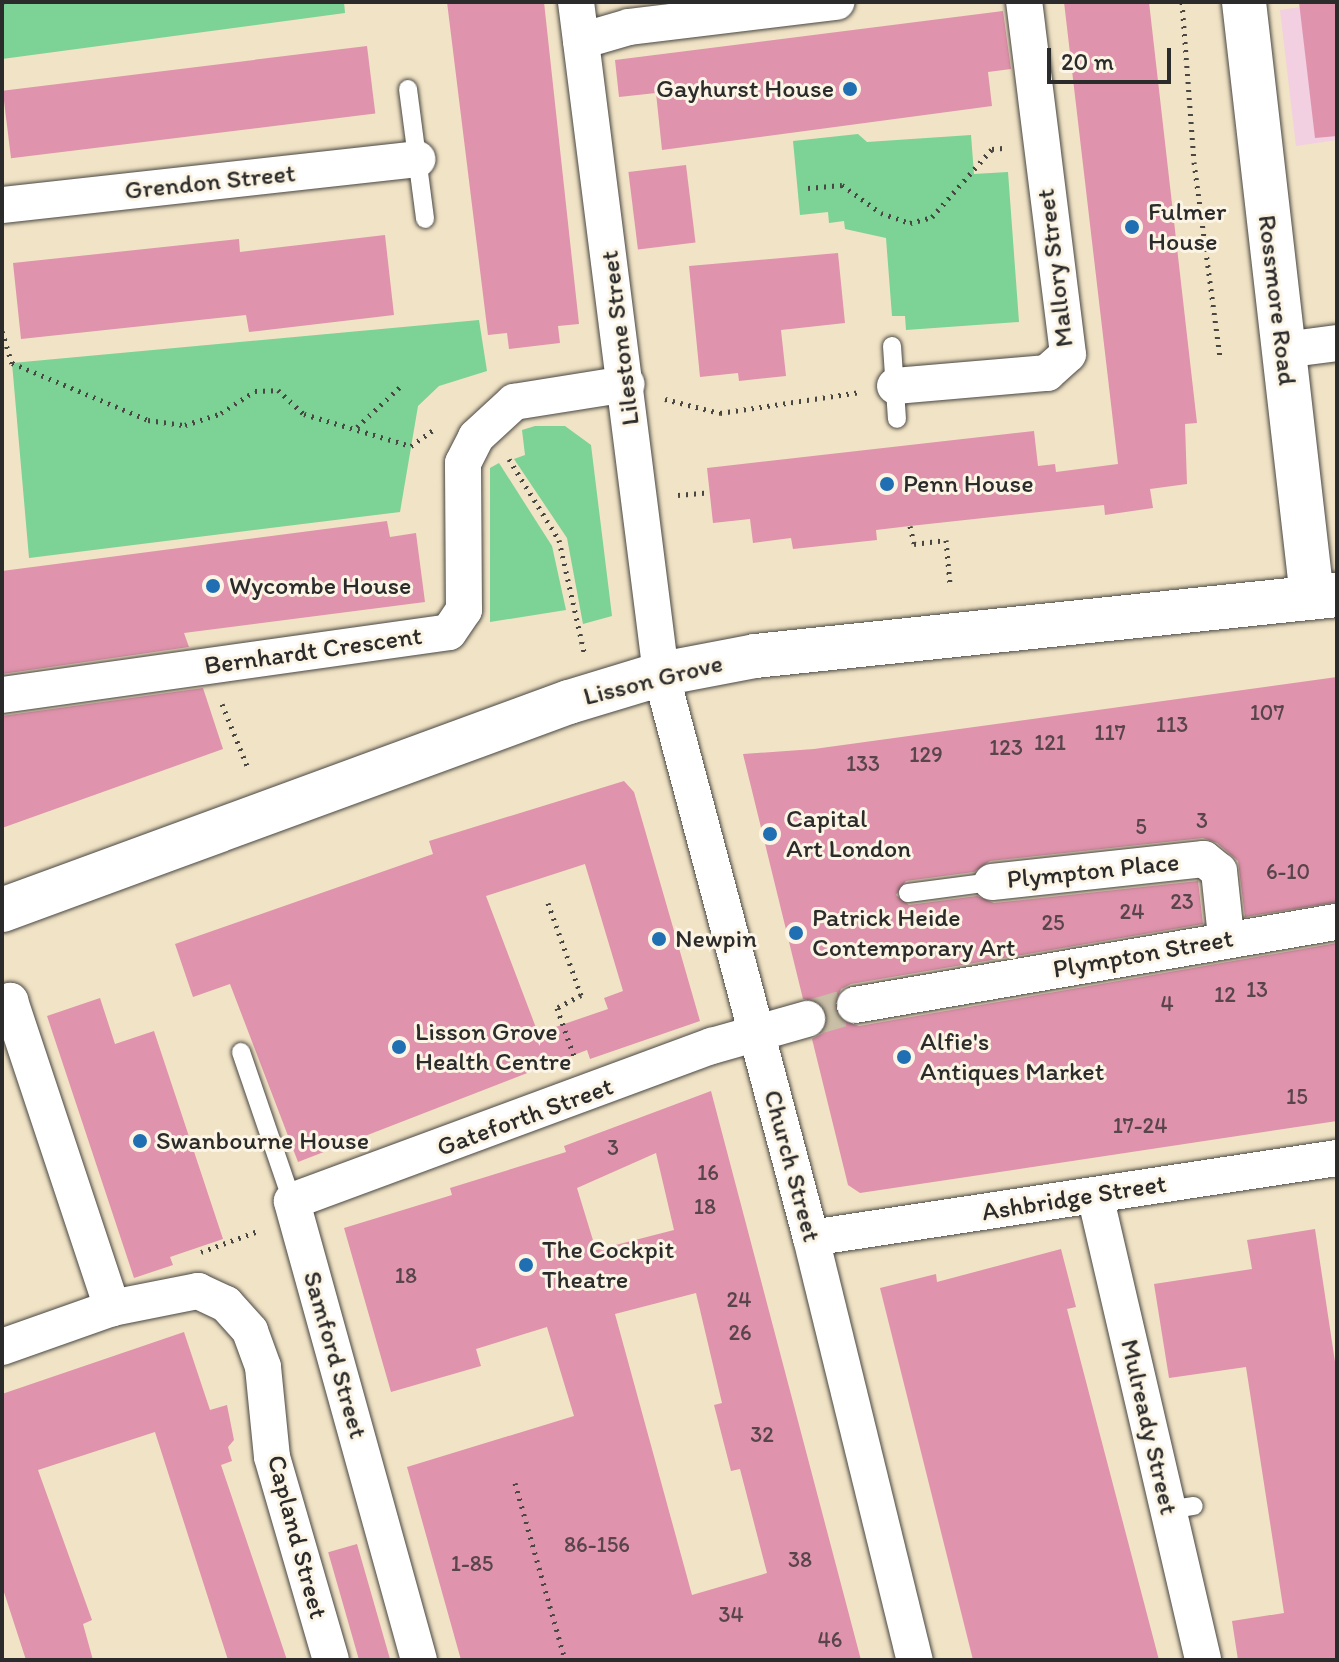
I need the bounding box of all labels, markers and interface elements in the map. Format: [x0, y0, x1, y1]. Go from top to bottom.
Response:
scale bar [1051, 32, 1175, 82]
text: 20 m [1061, 47, 1114, 76]
place label: Gayhurst House [656, 73, 834, 105]
marker: Gayhurst House [841, 80, 859, 98]
street label: Grendon Street [123, 158, 297, 206]
street label: Mallory Street [1030, 187, 1080, 349]
place label: Fulmer House [1148, 196, 1226, 258]
street label: Rossmore Road [1251, 213, 1303, 387]
marker: Fulmer House [1123, 218, 1141, 236]
street label: Lilestone Street [594, 249, 646, 427]
place label: Penn House [903, 468, 1033, 500]
marker: Penn House [878, 475, 896, 493]
place label: Wycombe House [229, 570, 412, 602]
marker: Wycombe House [204, 577, 222, 595]
street label: Bernhardt Crescent [202, 620, 424, 682]
street label: Lisson Grove [580, 648, 726, 712]
house number: 107 [1250, 700, 1284, 726]
house number: 113 [1156, 712, 1188, 738]
house number: 117 [1094, 720, 1126, 746]
house number: 121 [1034, 730, 1066, 756]
house number: 123 [989, 735, 1023, 761]
house number: 129 [909, 742, 943, 768]
house number: 133 [846, 751, 880, 777]
place label: Capital Art London [786, 803, 912, 864]
house number: 3 [1196, 808, 1208, 834]
house number: 5 [1135, 814, 1147, 840]
marker: Capital Art London [761, 825, 779, 843]
street label: Plympton Place [1005, 846, 1181, 896]
house number: 6-10 [1266, 859, 1310, 885]
house number: 23 [1170, 889, 1194, 915]
house number: 24 [1120, 899, 1144, 925]
place label: Patrick Heide Contemporary Art [812, 902, 1016, 964]
house number: 25 [1041, 910, 1065, 936]
place label: Newpin [675, 923, 757, 955]
street label: Plympton Street [1050, 923, 1236, 985]
marker: Patrick Heide Contemporary Art [787, 924, 805, 942]
marker: Newpin [650, 930, 668, 948]
house number: 13 [1246, 977, 1268, 1003]
house number: 12 [1214, 982, 1236, 1008]
house number: 4 [1160, 991, 1174, 1017]
place label: Lisson Grove Health Centre [415, 1016, 571, 1078]
place label: Alfie's Antiques Market [920, 1026, 1105, 1088]
marker: Lisson Grove Health Centre [390, 1038, 408, 1056]
marker: Alfie's Antiques Market [895, 1048, 913, 1066]
street label: Gateforth Street [433, 1071, 617, 1163]
house number: 15 [1286, 1084, 1308, 1110]
street label: Church Street [757, 1087, 827, 1245]
house number: 17-24 [1113, 1113, 1167, 1139]
place label: Swanbourne House [156, 1125, 369, 1157]
marker: Swanbourne House [131, 1132, 149, 1150]
house number: 3 [607, 1135, 619, 1161]
house number: 16 [697, 1160, 719, 1186]
street label: Ashbridge Street [980, 1168, 1168, 1228]
house number: 18 [694, 1194, 716, 1220]
place label: The Cockpit Theatre [542, 1234, 674, 1296]
marker: The Cockpit Theatre [517, 1256, 535, 1274]
house number: 18 [395, 1263, 417, 1289]
street label: Samford Street [296, 1268, 374, 1442]
house number: 24 [727, 1287, 751, 1313]
house number: 26 [728, 1320, 752, 1346]
street label: Mulready Street [1114, 1336, 1184, 1518]
house number: 32 [750, 1422, 774, 1448]
street label: Capland Street [260, 1452, 334, 1622]
house number: 86-156 [564, 1532, 630, 1558]
house number: 38 [788, 1547, 812, 1573]
house number: 1-85 [451, 1551, 493, 1577]
house number: 34 [718, 1602, 744, 1628]
house number: 46 [818, 1627, 842, 1653]

